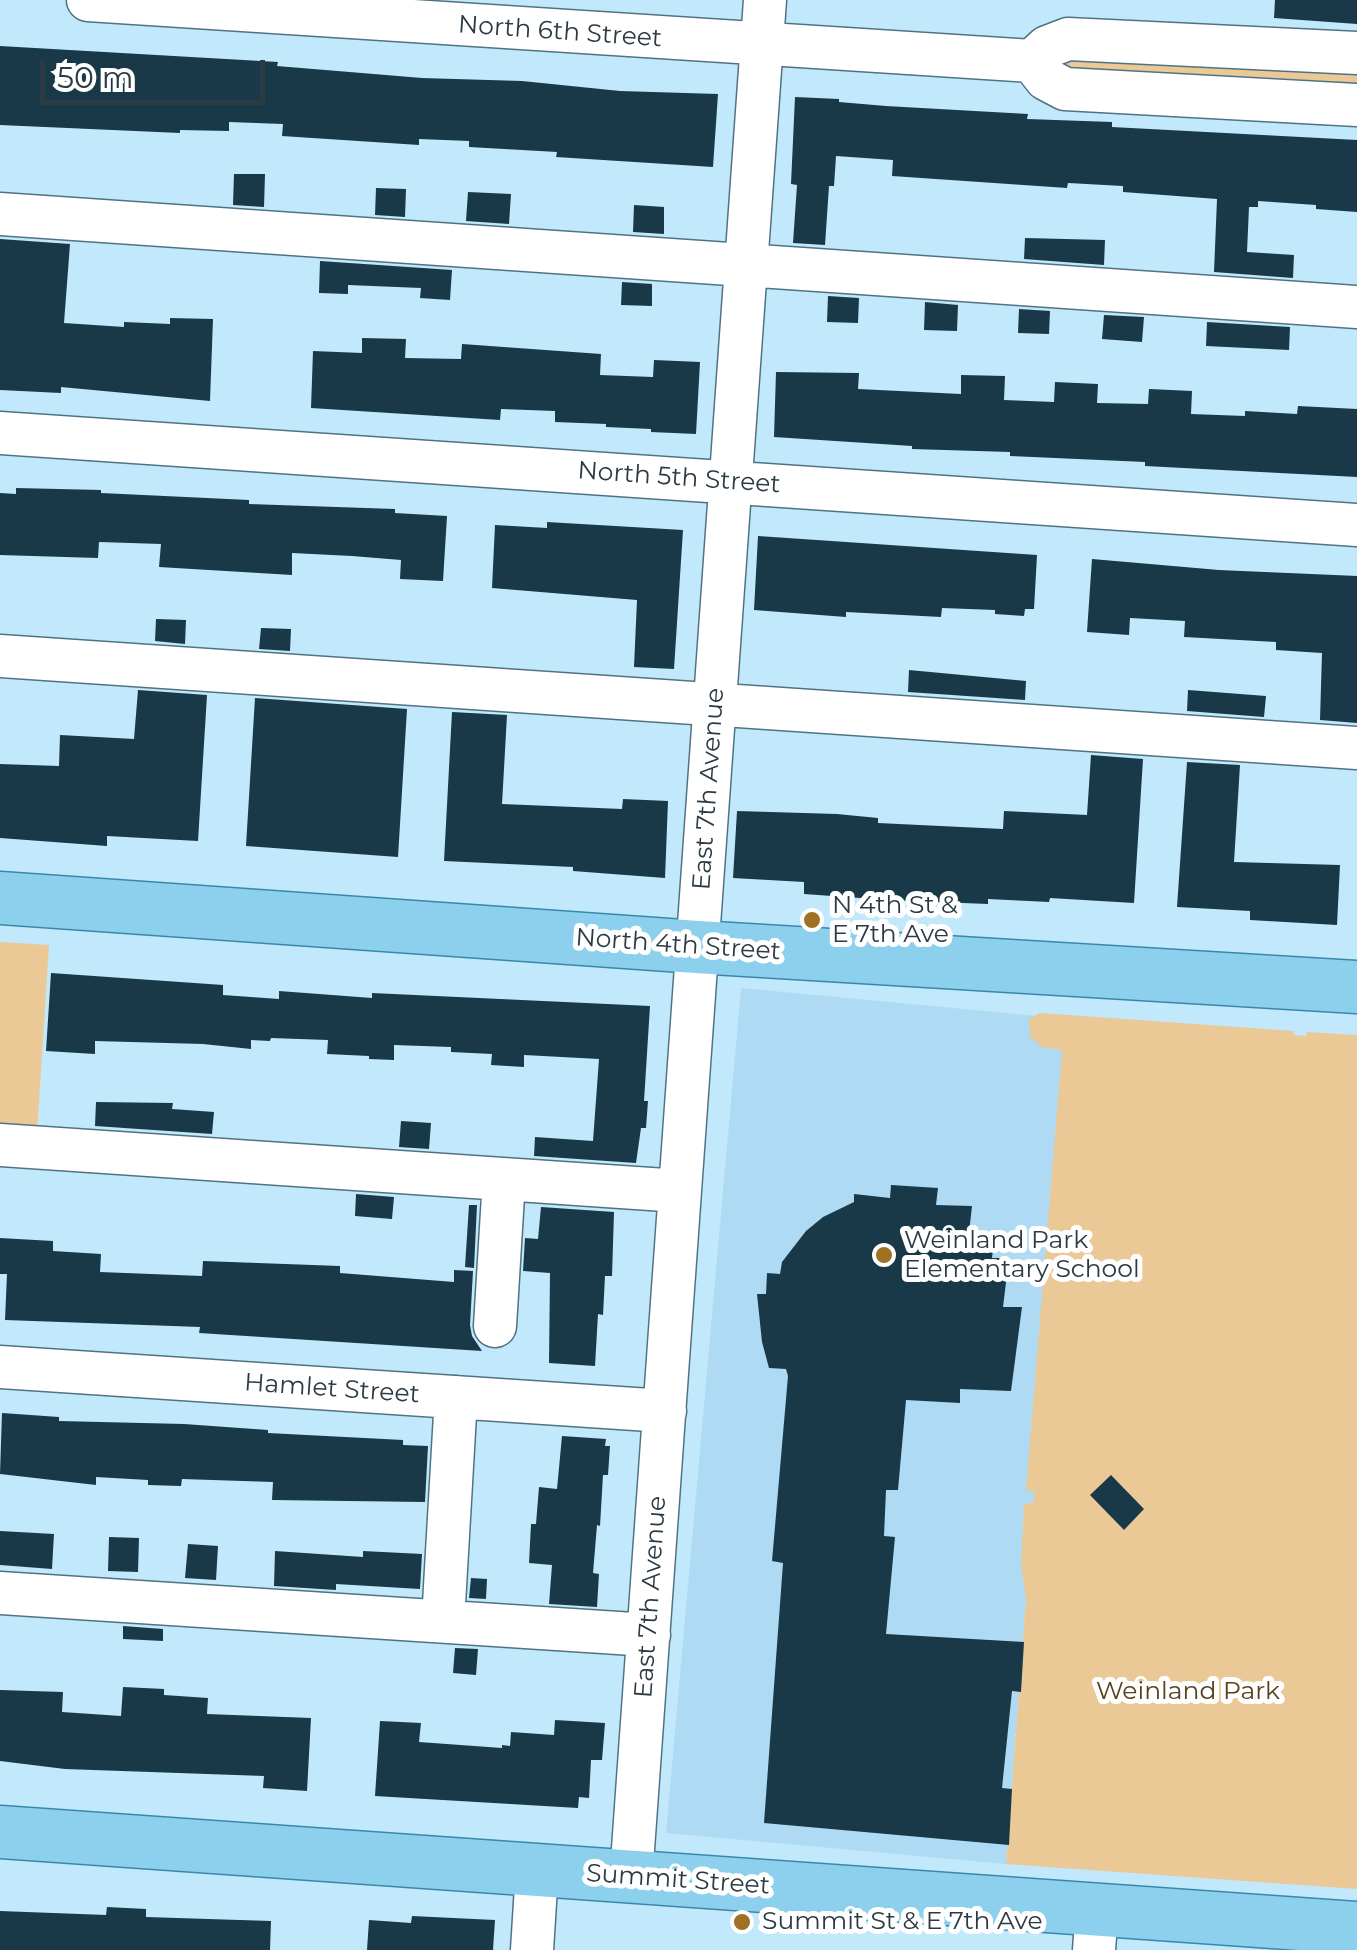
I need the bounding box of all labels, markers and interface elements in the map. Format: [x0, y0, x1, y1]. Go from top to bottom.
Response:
street label: North 6th Street [457, 10, 663, 54]
scale bar [45, 40, 270, 102]
text: 50 m [57, 59, 134, 96]
street label: North 5th Street [577, 456, 781, 500]
street label: East 7th Avenue [687, 687, 731, 891]
place label: N 4th St & E 7th Ave [832, 891, 958, 950]
marker: N 4th St & E 7th Ave [801, 909, 823, 931]
street label: North 4th Street [574, 923, 782, 967]
place label: Weinland Park Elementary School [904, 1226, 1140, 1285]
marker: Weinland Park Elementary School [873, 1244, 895, 1266]
street label: Hamlet Street [243, 1368, 421, 1410]
street label: East 7th Avenue [629, 1495, 673, 1699]
park label: Weinland Park [1096, 1677, 1280, 1707]
street label: Summit Street [585, 1859, 771, 1901]
place label: Summit St & E 7th Ave [762, 1907, 1043, 1937]
marker: Summit St & E 7th Ave [731, 1911, 753, 1933]

